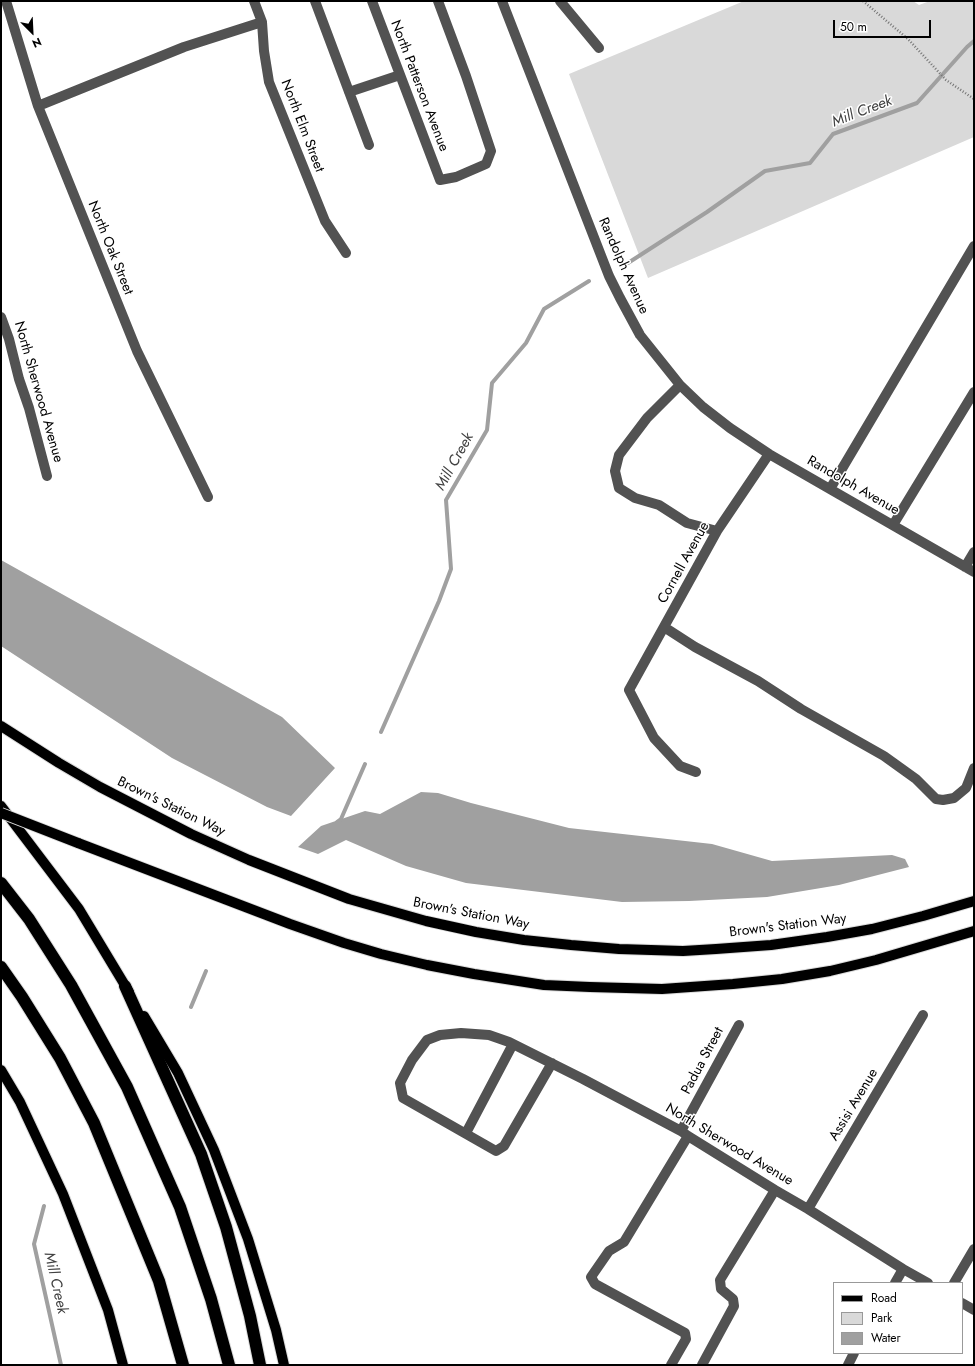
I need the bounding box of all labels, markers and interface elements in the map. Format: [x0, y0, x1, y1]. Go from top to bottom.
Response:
north arrow [12, 12, 52, 52]
scale bar [835, 12, 933, 38]
street label: North Patterson Avenue [386, 18, 452, 154]
text: 50 m [840, 18, 867, 36]
text: N [30, 34, 44, 52]
street label: North Elm Street [277, 77, 327, 175]
water label: Mill Creek [829, 92, 895, 132]
street label: North Oak Street [84, 199, 136, 297]
street label: Randolph Avenue [594, 215, 652, 317]
street label: North Sherwood Avenue [10, 319, 66, 465]
water label: Mill Creek [432, 430, 478, 494]
street label: Randolph Avenue [804, 453, 902, 519]
street label: Cornell Avenue [655, 519, 713, 607]
street label: Brown's Station Way [114, 774, 228, 840]
street label: Brown's Station Way [411, 895, 531, 933]
street label: Brown's Station Way [728, 910, 848, 942]
street label: Padua Street [678, 1025, 728, 1097]
street label: Assisi Avenue [826, 1066, 882, 1144]
street label: North Sherwood Avenue [662, 1100, 796, 1190]
water label: Mill Creek [39, 1250, 71, 1316]
legend [833, 1282, 963, 1354]
text: Road [871, 1289, 897, 1307]
text: Park [871, 1309, 892, 1327]
text: Water [871, 1329, 901, 1347]

